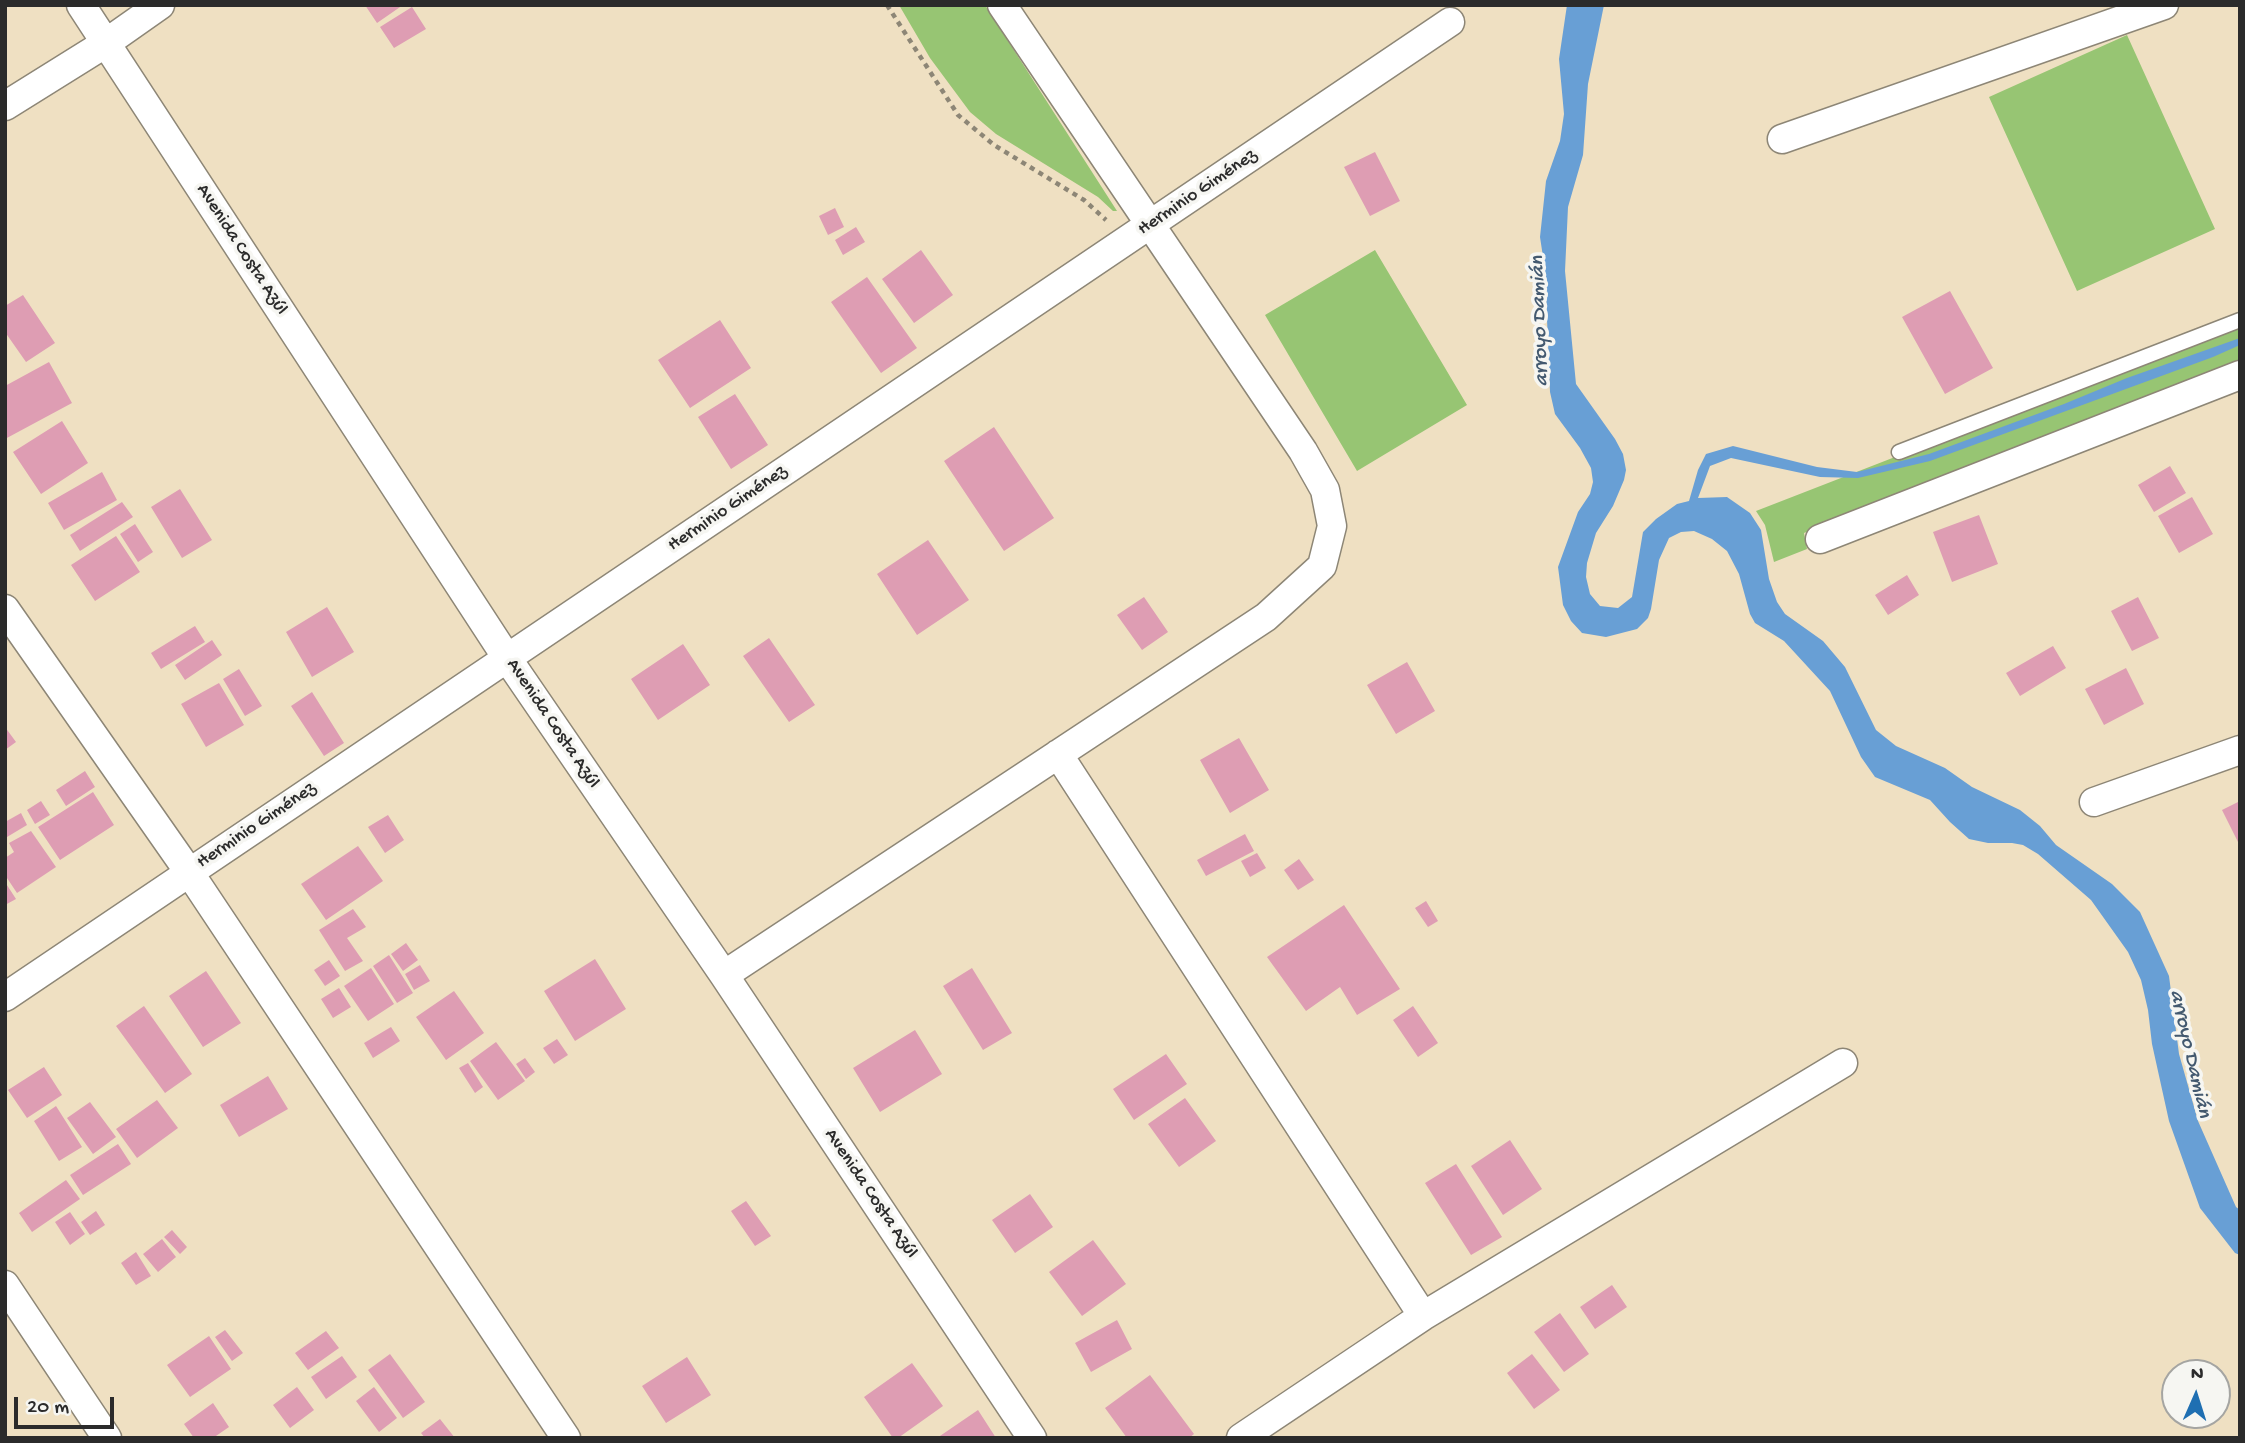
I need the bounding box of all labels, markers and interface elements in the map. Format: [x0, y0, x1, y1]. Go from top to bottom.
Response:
street label: Herminio Giménez [1134, 145, 1262, 241]
street label: Avenida Costa Azúl [190, 180, 292, 320]
water label: arroyo Damián [1526, 256, 1556, 386]
street label: Herminio Giménez [664, 461, 792, 557]
street label: Avenida Costa Azúl [500, 655, 604, 793]
street label: Herminio Giménez [193, 778, 321, 874]
water label: arroyo Damián [2162, 988, 2216, 1120]
street label: Avenida Costa Azúl [818, 1125, 922, 1263]
north arrow [2161, 1359, 2231, 1429]
text: N [2190, 1363, 2204, 1386]
scale bar [18, 1384, 117, 1428]
text: 20 m [27, 1396, 69, 1421]

